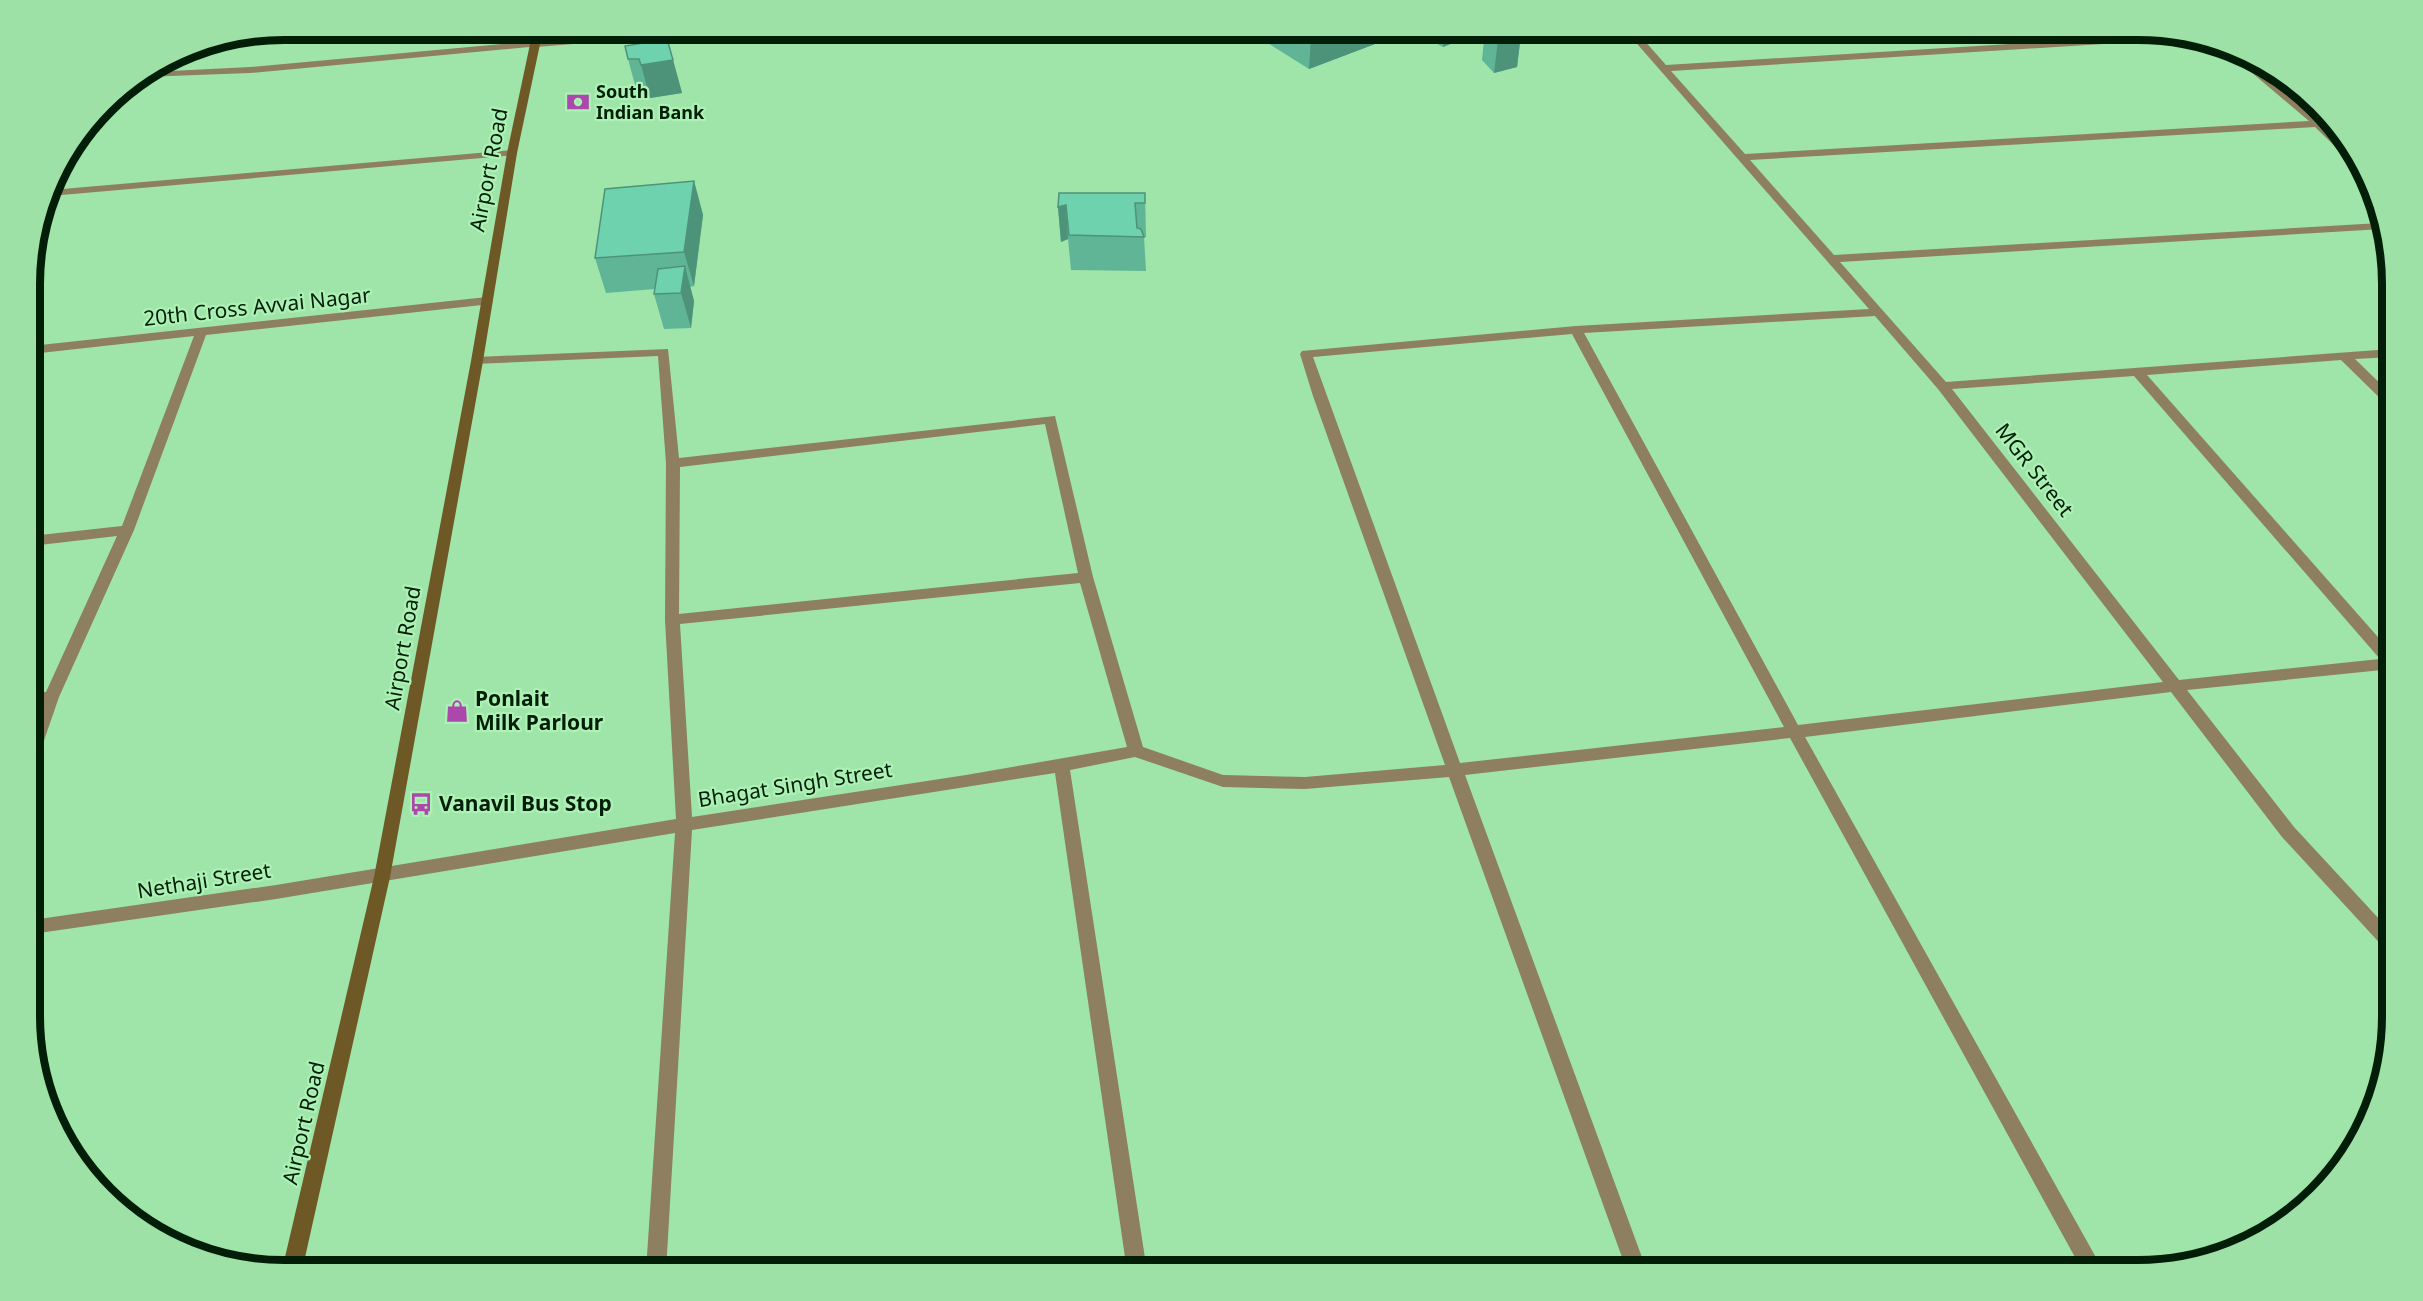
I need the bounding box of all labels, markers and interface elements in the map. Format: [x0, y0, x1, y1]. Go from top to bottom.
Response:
place label: South Indian Bank [596, 79, 705, 124]
bank icon: South Indian Bank [565, 89, 591, 115]
street label: Airport Road [462, 106, 514, 234]
street label: 20th Cross Avvai Nagar [142, 280, 372, 332]
street label: MGR Street [1989, 417, 2080, 522]
street label: Airport Road [377, 584, 427, 712]
place label: Ponlait Milk Parlour [475, 684, 604, 736]
shop icon: Ponlait Milk Parlour [444, 698, 470, 724]
street label: Bhagat Singh Street [696, 755, 894, 813]
place label: Vanavil Bus Stop [439, 789, 612, 817]
bus stop icon: Vanavil Bus Stop [408, 791, 434, 817]
street label: Nethaji Street [135, 856, 273, 904]
street label: Airport Road [275, 1059, 331, 1187]

